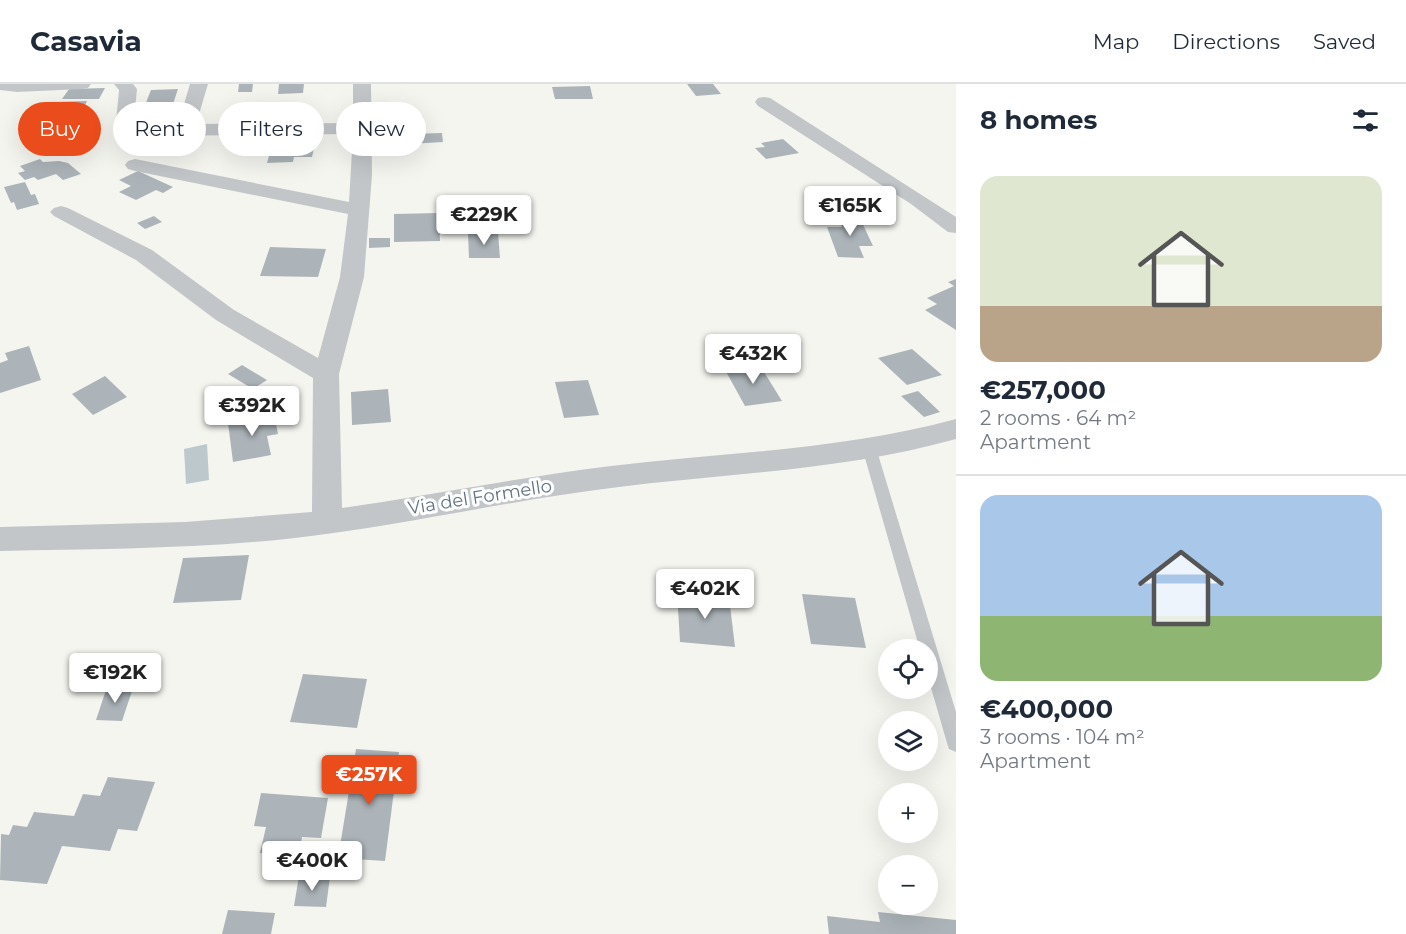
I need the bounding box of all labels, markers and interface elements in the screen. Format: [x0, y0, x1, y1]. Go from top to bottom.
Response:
text: Casavia [30, 24, 142, 58]
text: Map [1093, 29, 1139, 54]
text: Directions [1172, 29, 1280, 54]
text: Saved [1313, 29, 1376, 54]
chip: Buy [18, 102, 101, 156]
chip: Rent [113, 102, 206, 156]
chip: Filters [218, 102, 324, 156]
chip: New [336, 102, 426, 156]
text: 8 homes [980, 104, 1097, 136]
icon: filters [1349, 104, 1382, 137]
pin: €165K [808, 186, 892, 237]
text: €165K [818, 193, 882, 217]
pin: €229K [442, 195, 526, 246]
text: €229K [450, 202, 518, 226]
icon: home [1127, 215, 1235, 323]
pin: €432K [711, 334, 795, 385]
text: €432K [719, 341, 787, 365]
text: €257,000 [980, 374, 1106, 406]
pin: €392K [210, 386, 294, 437]
text: €392K [218, 393, 286, 417]
text: 2 rooms · 64 m² [980, 406, 1136, 430]
text: Apartment [980, 430, 1091, 454]
street label: Via del Formello [406, 475, 554, 519]
icon: home [1127, 534, 1235, 642]
pin: €402K [663, 569, 747, 620]
text: €402K [670, 576, 740, 600]
map controls [878, 639, 938, 915]
button: locate [878, 639, 938, 699]
pin: €192K [73, 653, 157, 704]
text: €192K [83, 660, 147, 684]
text: €400,000 [980, 693, 1113, 725]
button: layers [878, 711, 938, 771]
text: 3 rooms · 104 m² [980, 725, 1145, 749]
text: Apartment [980, 749, 1091, 773]
pin: €257K [327, 755, 411, 806]
text: €257K [336, 762, 402, 786]
button: + [878, 783, 938, 843]
pin: €400K [270, 841, 354, 892]
text: €400K [276, 848, 348, 872]
button: − [878, 855, 938, 915]

